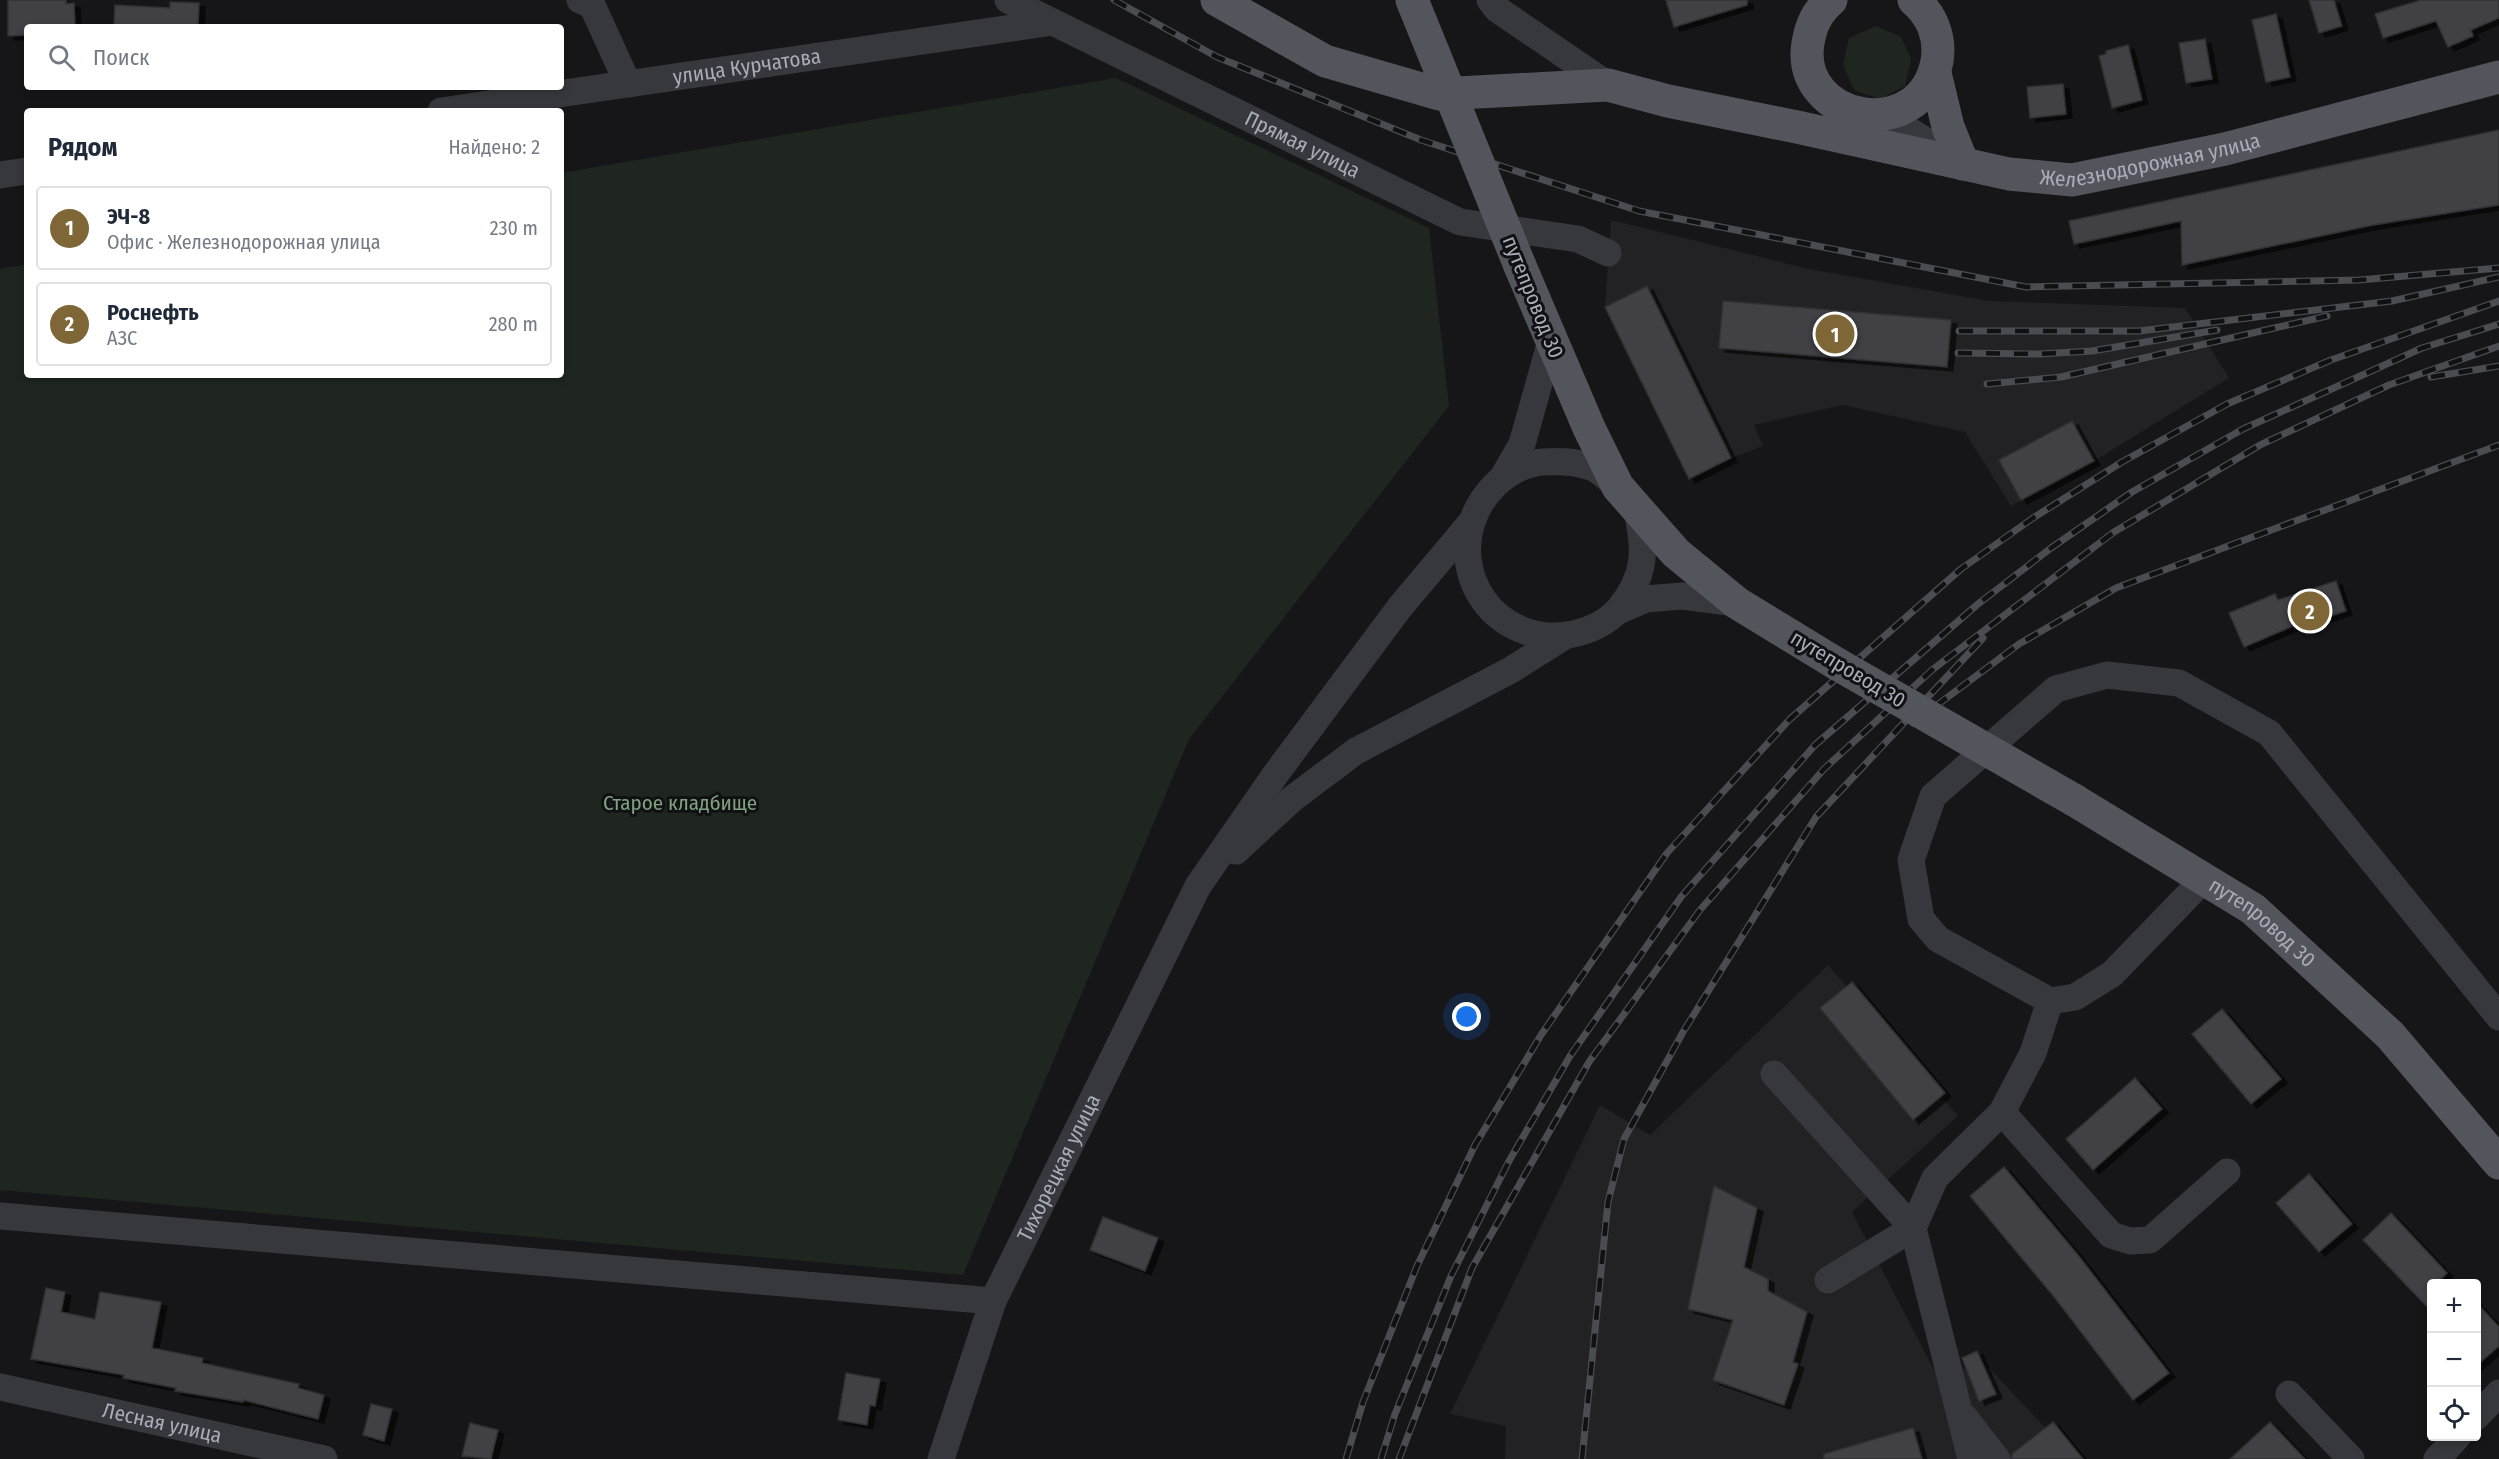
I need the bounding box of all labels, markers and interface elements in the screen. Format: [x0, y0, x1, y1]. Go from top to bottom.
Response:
search box [24, 24, 564, 90]
icon: search [45, 41, 78, 74]
street label: улица Курчатова [671, 43, 822, 90]
text: Поиск [93, 44, 149, 71]
street label: Прямая улица [1241, 105, 1364, 184]
street label: Железнодорожная улица [2039, 127, 2263, 193]
text: Рядом [48, 132, 117, 163]
text: Найдено: 2 [448, 135, 540, 159]
text: ЭЧ-8 [107, 203, 150, 230]
text: 1 [65, 216, 74, 240]
text: 230 m [490, 216, 538, 240]
text: Офис · Железнодорожная улица [107, 230, 380, 254]
street label: путепровод 30 [1497, 232, 1569, 362]
text: Роснефть [107, 299, 199, 326]
text: 2 [65, 312, 74, 336]
text: 280 m [489, 312, 538, 336]
pin: 1 [1816, 312, 1854, 356]
text: АЗС [107, 326, 137, 350]
pin: 2 [2290, 588, 2330, 634]
street label: путепровод 30 [1786, 625, 1910, 713]
park label: Старое кладбище [603, 790, 757, 816]
street label: путепровод 30 [2204, 872, 2321, 973]
your location [1452, 1002, 1481, 1031]
street label: Тихорецкая улица [1012, 1090, 1106, 1246]
map controls [2427, 1279, 2481, 1441]
button: + [2427, 1279, 2481, 1333]
button: − [2427, 1333, 2481, 1387]
button: locate [2427, 1387, 2481, 1441]
street label: Лесная улица [100, 1397, 224, 1449]

